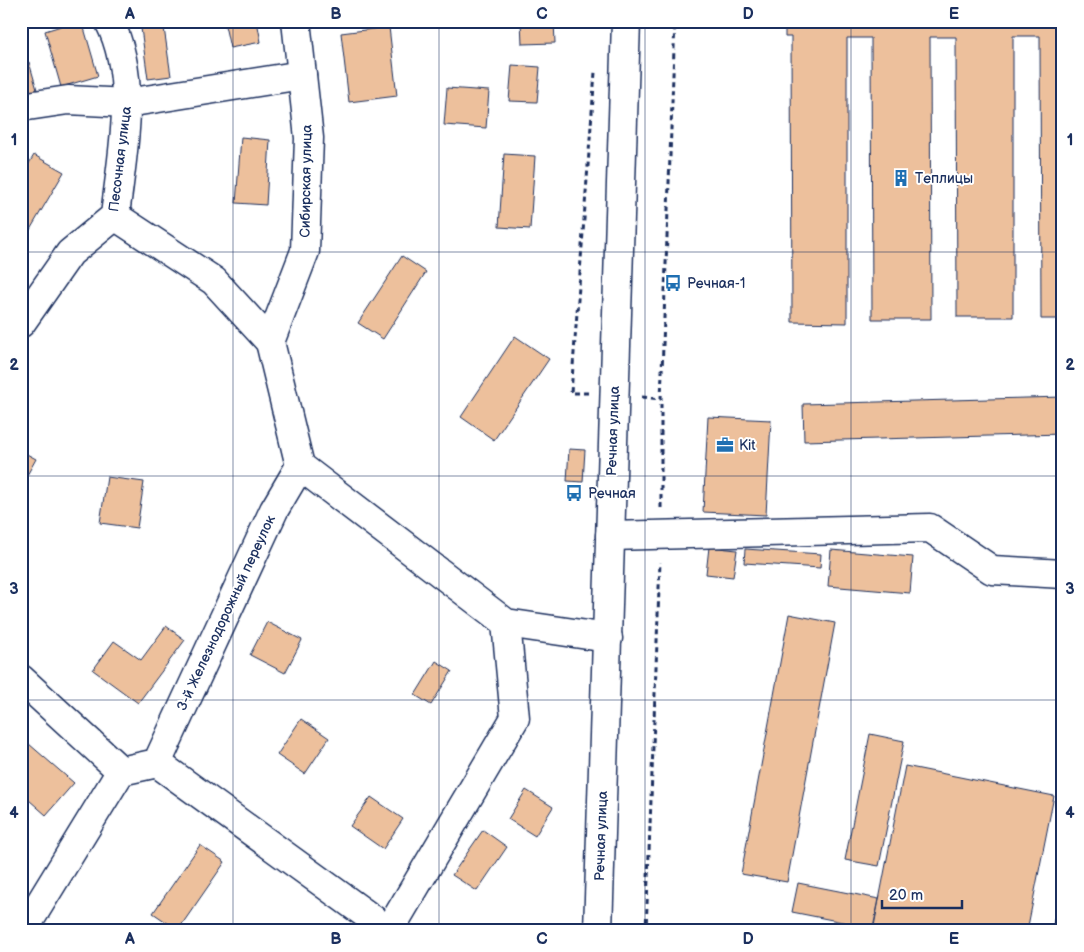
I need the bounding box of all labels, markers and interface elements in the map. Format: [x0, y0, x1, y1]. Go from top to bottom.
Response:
text: A [124, 5, 135, 24]
text: B [330, 5, 342, 24]
text: C [536, 5, 548, 24]
text: D [742, 5, 754, 24]
text: E [949, 5, 959, 24]
street label: Песочная улица [105, 105, 135, 213]
street label: Сибирская улица [297, 123, 316, 238]
text: 1 [11, 131, 17, 150]
text: 1 [1067, 131, 1073, 150]
building icon: Теплицы [891, 168, 911, 188]
place label: Теплицы [915, 170, 973, 187]
bus stop icon: Речная-1 [663, 273, 683, 293]
place label: Речная-1 [687, 275, 745, 292]
text: 2 [9, 356, 19, 375]
text: 2 [1065, 356, 1075, 375]
street label: Речная улица [603, 385, 623, 476]
office icon: Kit [715, 435, 735, 455]
place label: Kit [739, 437, 756, 454]
bus stop icon: Речная [564, 483, 584, 503]
place label: Речная [588, 485, 636, 502]
street label: 3-й Железнодорожный переулок [173, 512, 279, 714]
text: 3 [9, 580, 19, 599]
text: 3 [1065, 580, 1075, 599]
street label: Речная улица [591, 790, 611, 881]
text: 4 [9, 804, 19, 823]
text: 4 [1065, 804, 1075, 823]
scale bar [882, 877, 962, 909]
text: 20 m [889, 886, 923, 905]
text: A [124, 930, 135, 949]
text: B [330, 930, 342, 949]
text: C [536, 930, 548, 949]
text: D [742, 930, 754, 949]
text: E [949, 930, 959, 949]

